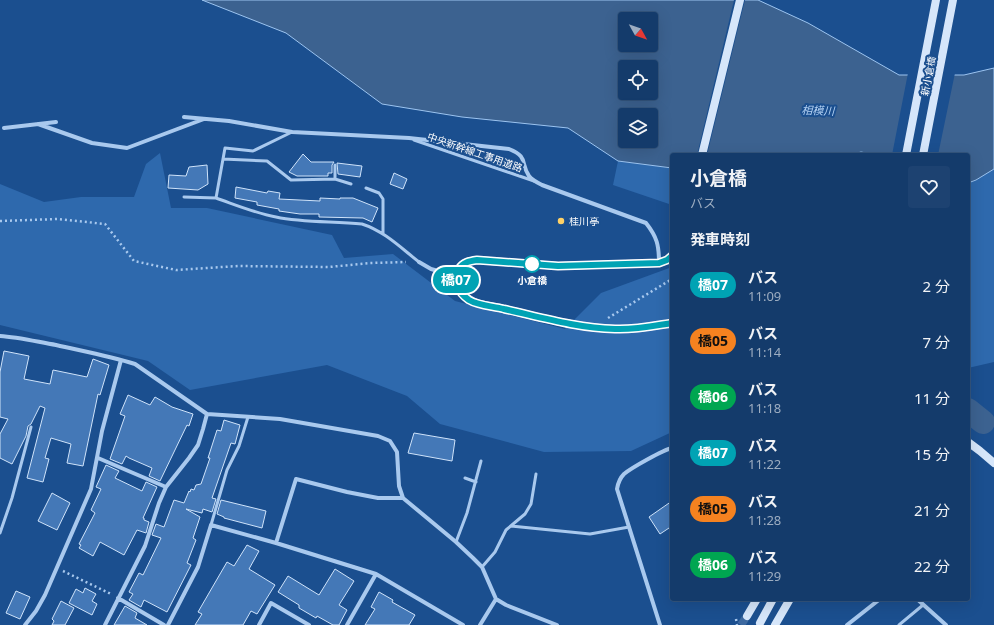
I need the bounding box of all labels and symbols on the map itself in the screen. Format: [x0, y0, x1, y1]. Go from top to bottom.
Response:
north arrow [618, 12, 658, 52]
street label: 新小倉橋 [917, 55, 939, 97]
water label: 相模川 [801, 102, 836, 118]
street label: 中央新幹線工事用道路 [425, 129, 525, 175]
place label: 桂川亭 [569, 214, 599, 228]
marker: 桂川亭 [556, 216, 566, 226]
marker: 小倉橋 [523, 255, 541, 273]
line badge: 橋07 [433, 267, 479, 293]
place label: 小倉橋 [517, 273, 547, 287]

